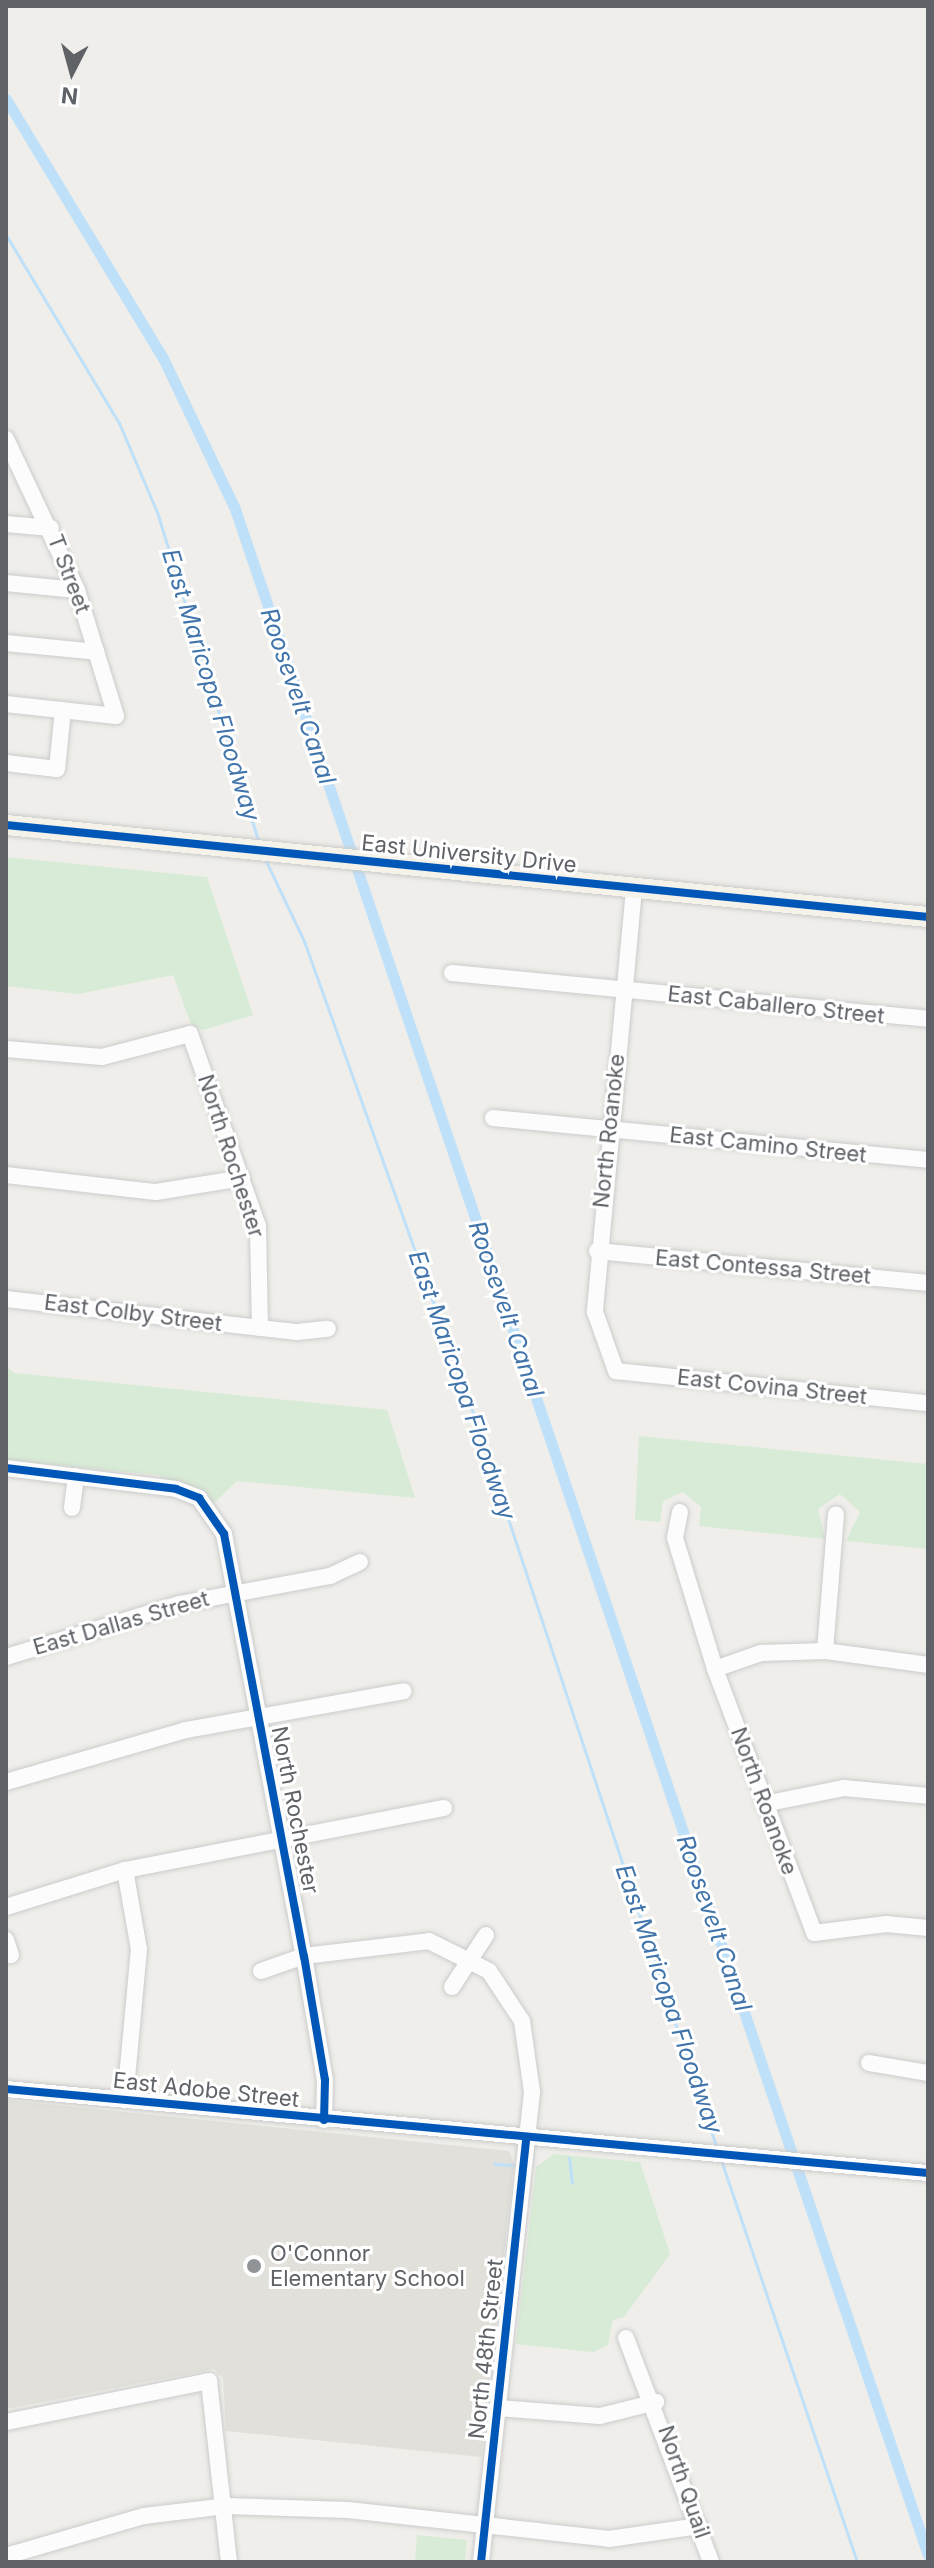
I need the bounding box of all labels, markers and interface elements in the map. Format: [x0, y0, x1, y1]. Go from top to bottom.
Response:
north arrow [32, 32, 112, 112]
text: N [60, 82, 79, 110]
street label: T Street [42, 531, 96, 617]
water label: East Maricopa Floodway [156, 545, 266, 825]
water label: Roosevelt Canal [254, 604, 342, 788]
street label: East University Drive [360, 830, 578, 878]
street label: East Caballero Street [666, 980, 886, 1030]
street label: North Roanoke [588, 1053, 630, 1209]
street label: North Rochester [192, 1071, 270, 1241]
street label: East Camino Street [668, 1122, 868, 1168]
water label: Roosevelt Canal [462, 1217, 550, 1401]
street label: East Contessa Street [654, 1244, 872, 1290]
water label: East Maricopa Floodway [402, 1247, 522, 1523]
street label: East Colby Street [43, 1289, 223, 1337]
street label: East Covina Street [676, 1364, 868, 1410]
street label: East Dallas Street [30, 1585, 212, 1661]
street label: North Rochester [266, 1724, 324, 1896]
street label: North Roanoke [725, 1724, 803, 1878]
water label: Roosevelt Canal [670, 1831, 758, 2015]
water label: East Maricopa Floodway [609, 1861, 729, 2137]
street label: East Adobe Street [112, 2067, 300, 2113]
place label: O'Connor Elementary School [270, 2240, 465, 2292]
marker: O'Connor Elementary School [245, 2257, 263, 2275]
street label: North 48th Street [463, 2258, 509, 2440]
street label: North Quail [652, 2422, 716, 2542]

